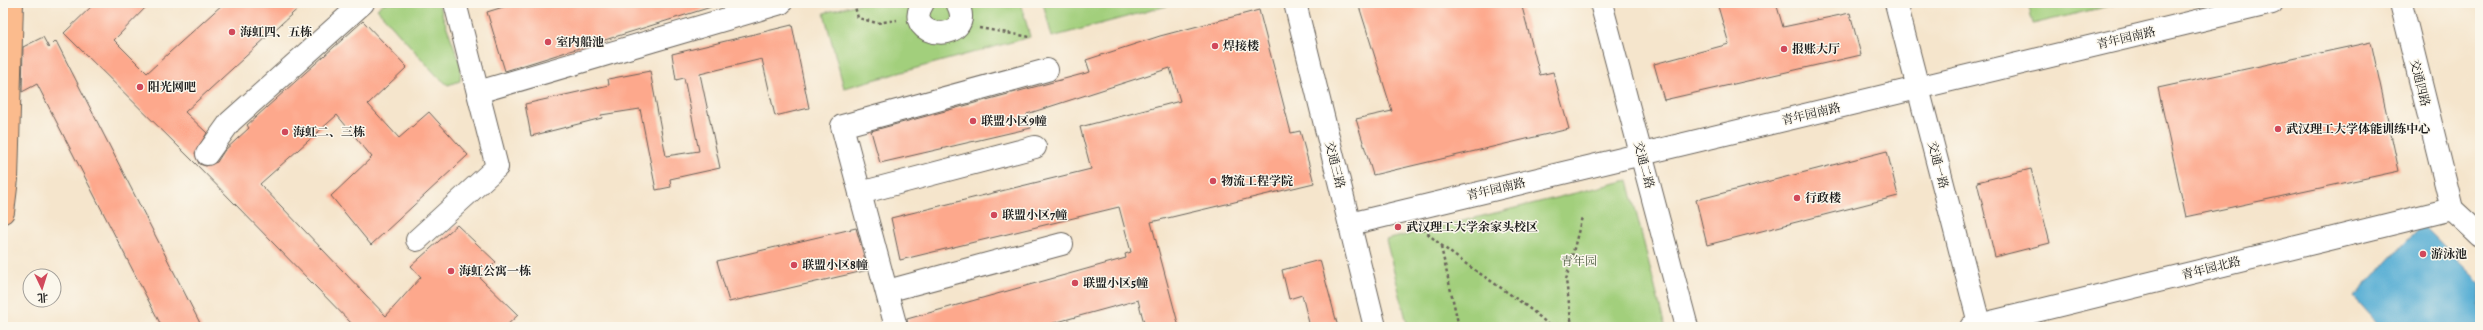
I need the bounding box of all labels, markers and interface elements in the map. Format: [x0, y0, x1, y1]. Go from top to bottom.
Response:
street label: 青年园南路 [2095, 23, 2157, 53]
place label: 海虹四、五栋 [240, 24, 312, 40]
marker: 海虹四、五栋 [227, 27, 237, 37]
place label: 室内船池 [556, 34, 604, 50]
marker: 室内船池 [543, 37, 553, 47]
place label: 焊接楼 [1223, 38, 1259, 54]
marker: 焊接楼 [1210, 41, 1220, 51]
place label: 报账大厅 [1792, 41, 1840, 57]
marker: 报账大厅 [1779, 44, 1789, 54]
street label: 交通四路 [2406, 58, 2434, 108]
place label: 阳光网吧 [148, 79, 196, 95]
marker: 阳光网吧 [135, 82, 145, 92]
street label: 青年园南路 [1780, 99, 1842, 129]
place label: 联盟小区9幢 [981, 113, 1048, 129]
marker: 联盟小区9幢 [968, 116, 978, 126]
place label: 武汉理工大学体能训练中心 [2286, 121, 2430, 137]
place label: 海虹二、三栋 [293, 124, 365, 140]
marker: 武汉理工大学体能训练中心 [2273, 124, 2283, 134]
marker: 海虹二、三栋 [280, 127, 290, 137]
street label: 交通三路 [1321, 140, 1349, 190]
street label: 交通二路 [1630, 140, 1658, 190]
street label: 交通一路 [1924, 140, 1952, 190]
place label: 物流工程学院 [1221, 173, 1293, 189]
street label: 青年园南路 [1465, 174, 1527, 204]
marker: 物流工程学院 [1208, 176, 1218, 186]
place label: 行政楼 [1805, 190, 1841, 206]
marker: 行政楼 [1792, 193, 1802, 203]
place label: 联盟小区7幢 [1002, 207, 1068, 223]
marker: 联盟小区7幢 [989, 210, 999, 220]
place label: 武汉理工大学余家头校区 [1406, 219, 1538, 235]
marker: 武汉理工大学余家头校区 [1393, 222, 1403, 232]
place label: 游泳池 [2431, 246, 2467, 262]
marker: 游泳池 [2418, 249, 2428, 259]
park label: 青年园 [1561, 253, 1597, 269]
street label: 青年园北路 [2180, 253, 2242, 283]
place label: 联盟小区8幢 [802, 257, 869, 273]
marker: 联盟小区8幢 [789, 260, 799, 270]
place label: 海虹公寓一栋 [459, 263, 531, 279]
marker: 海虹公寓一栋 [446, 266, 456, 276]
north arrow [22, 268, 62, 308]
place label: 联盟小区5幢 [1083, 275, 1149, 291]
marker: 联盟小区5幢 [1070, 278, 1080, 288]
text: 北 [37, 290, 49, 305]

